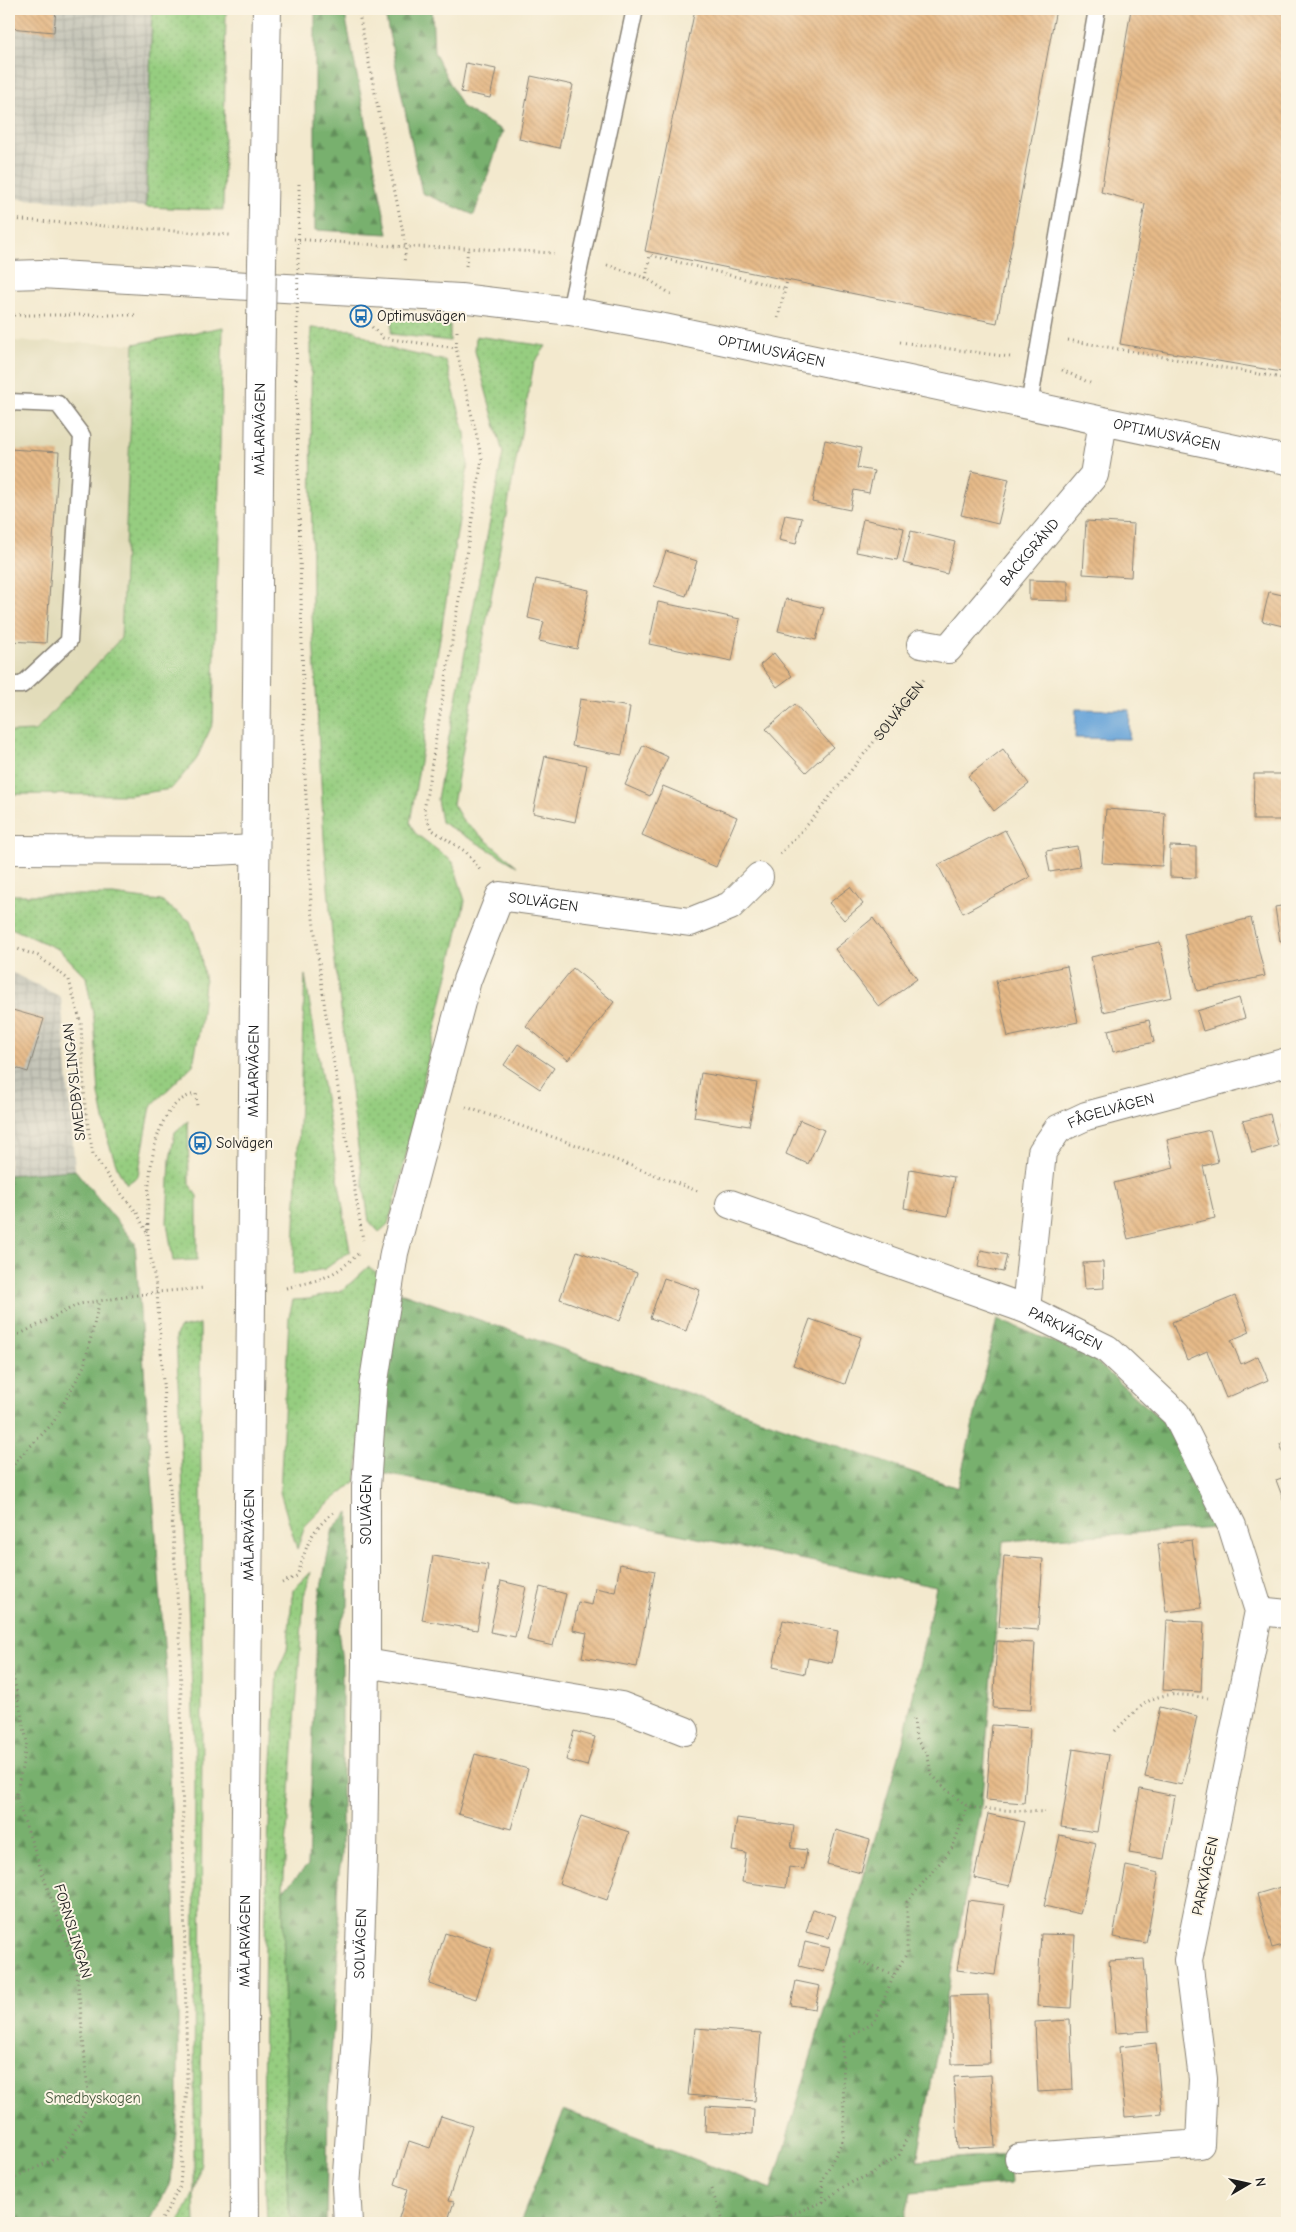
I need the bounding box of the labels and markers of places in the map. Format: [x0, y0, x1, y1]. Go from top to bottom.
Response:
bus stop icon: Optimusvägen [349, 304, 373, 328]
place label: Optimusvägen [377, 307, 466, 325]
bus stop icon: Solvägen [188, 1131, 212, 1155]
place label: Solvägen [216, 1134, 273, 1152]

